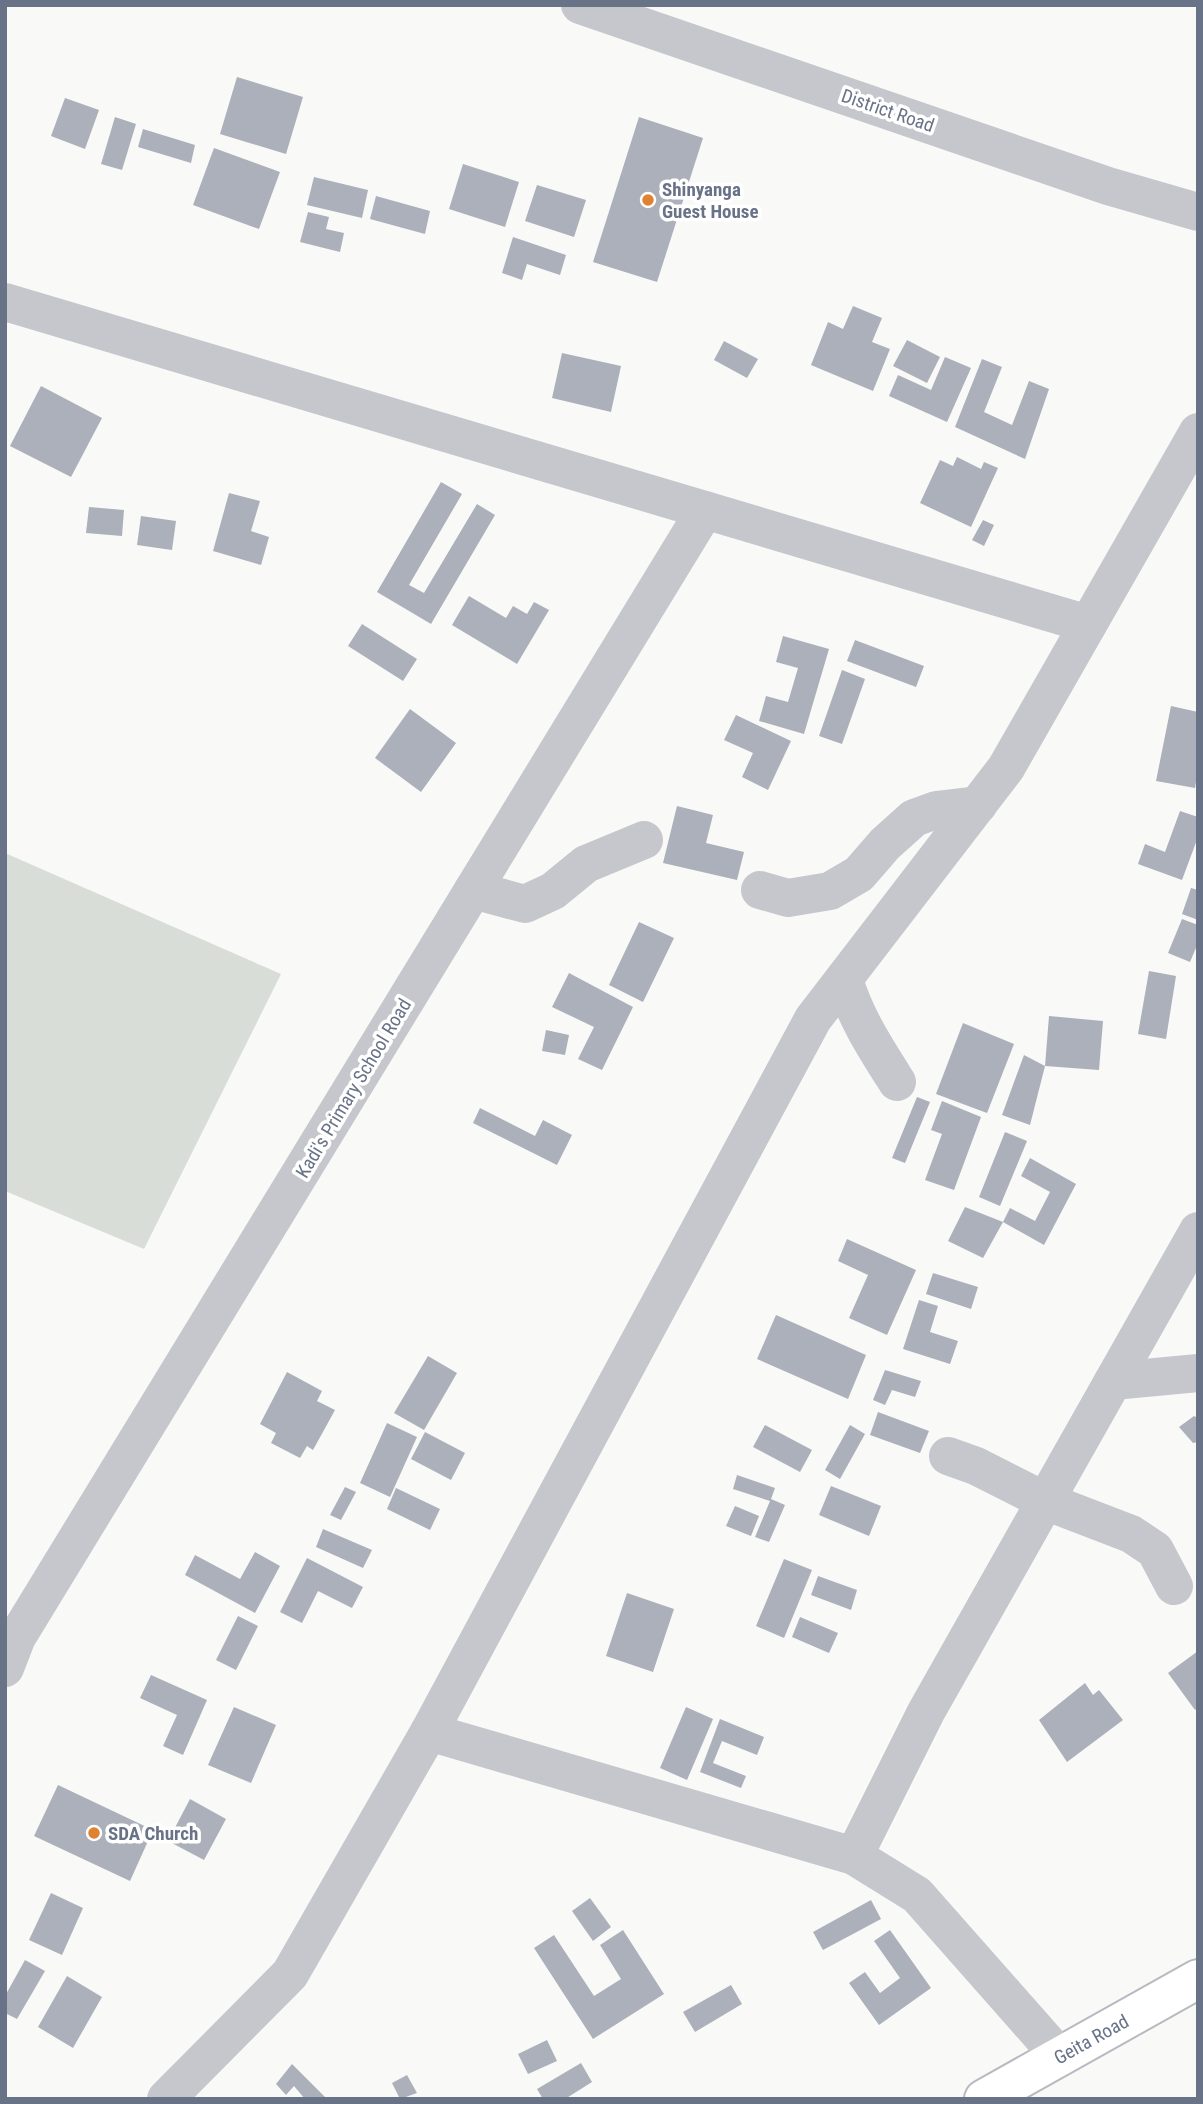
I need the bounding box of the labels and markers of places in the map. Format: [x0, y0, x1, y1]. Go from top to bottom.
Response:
place label: Shinyanga Guest House [662, 178, 759, 223]
marker: Shinyanga Guest House [640, 192, 656, 208]
place label: SDA Church [108, 1822, 198, 1845]
marker: SDA Church [86, 1825, 102, 1841]

